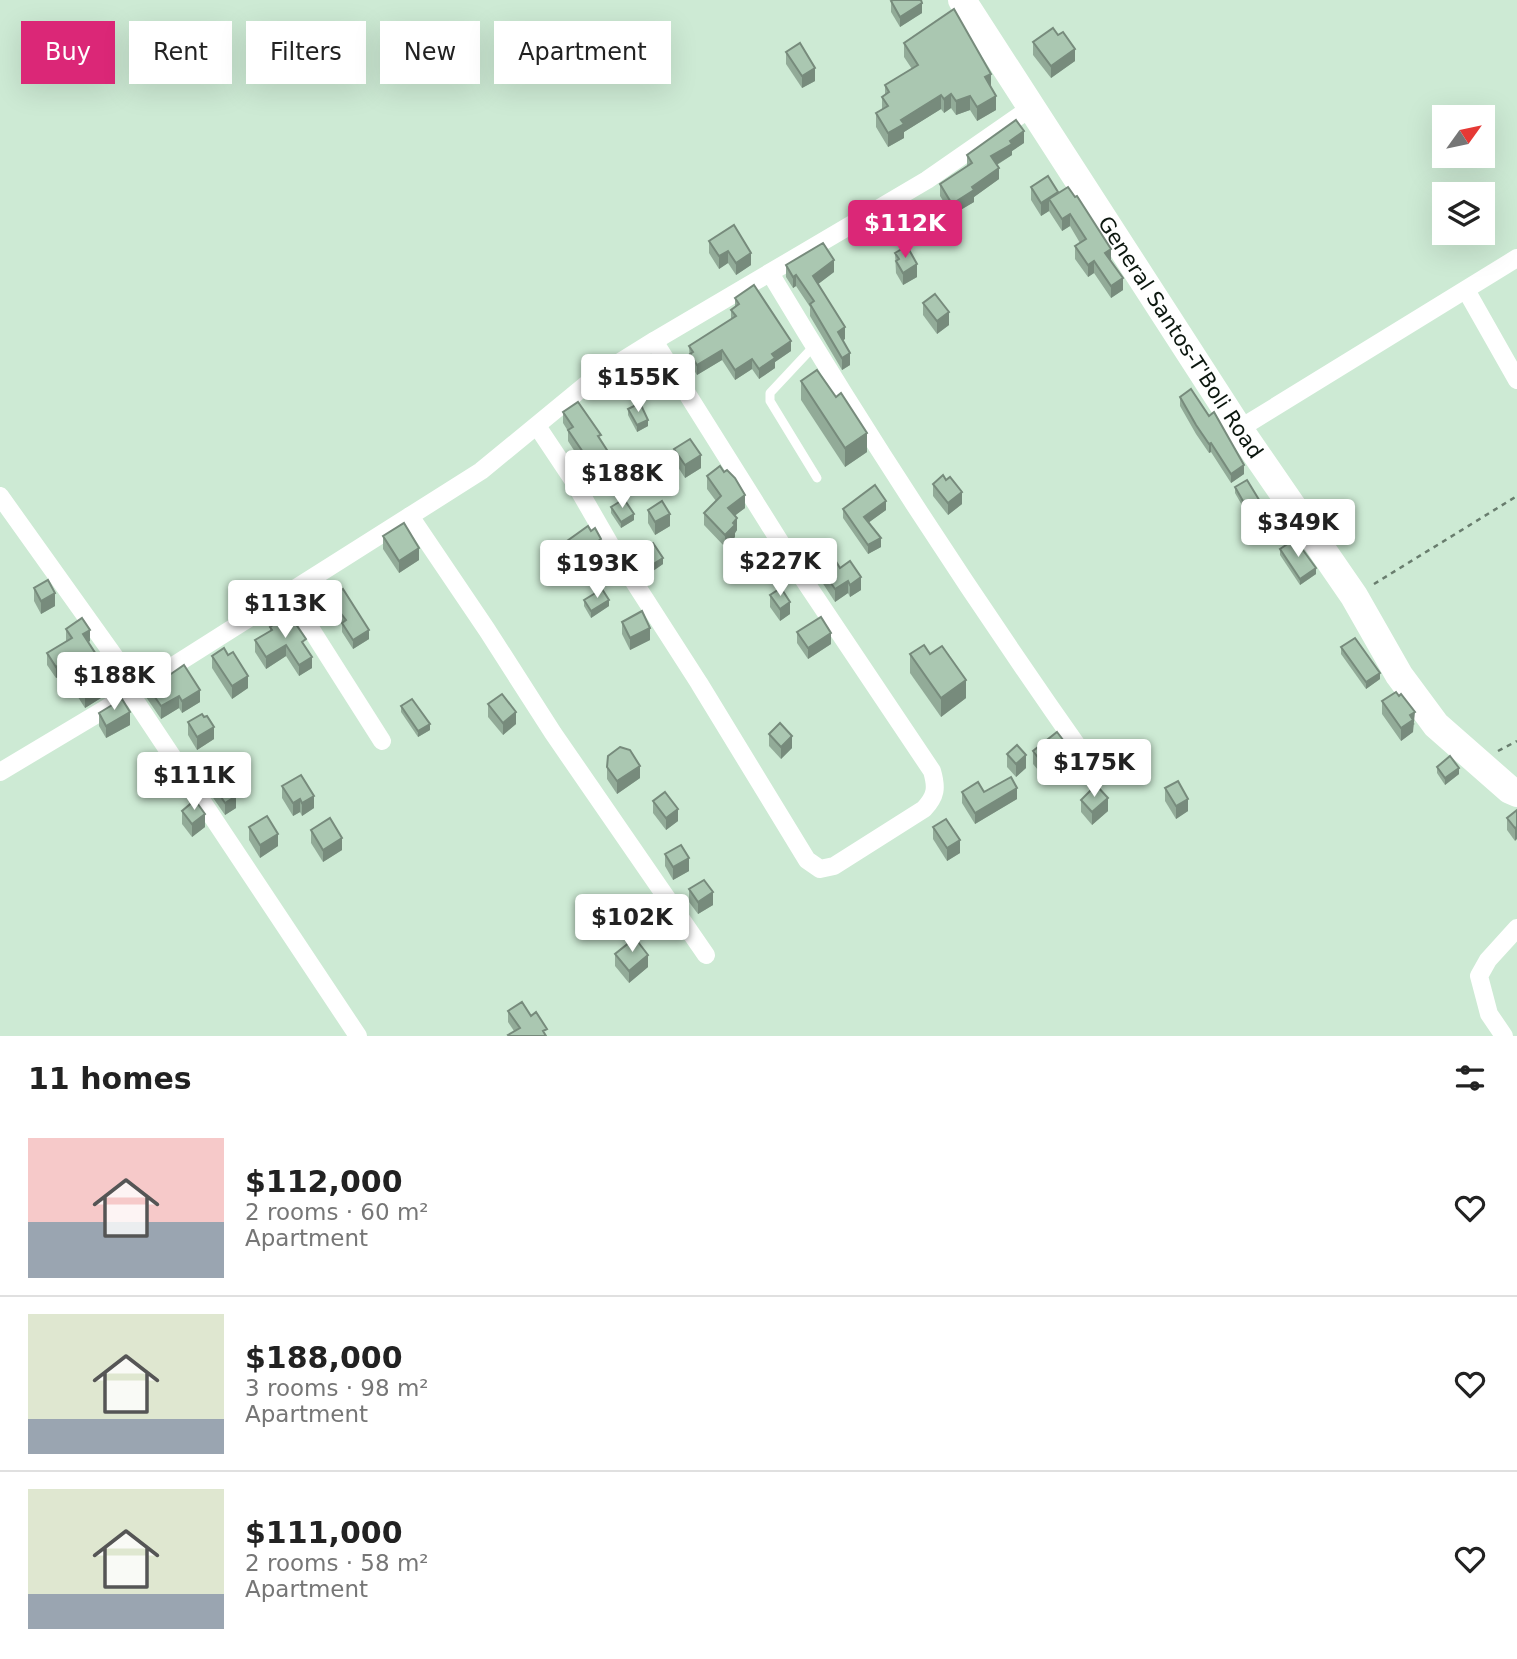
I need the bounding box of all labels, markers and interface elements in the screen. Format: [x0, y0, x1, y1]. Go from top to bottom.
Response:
chip: Buy [21, 21, 115, 84]
chip: Rent [129, 21, 232, 84]
chip: Filters [246, 21, 366, 84]
chip: New [380, 21, 480, 84]
chip: Apartment [494, 21, 671, 84]
north arrow [1432, 105, 1494, 168]
map controls [1432, 105, 1495, 245]
button: layers [1432, 182, 1495, 245]
pin: $112K [856, 201, 954, 260]
text: $112K [864, 210, 946, 236]
street label: General Santos-T'Boli Road [1093, 212, 1268, 463]
pin: $155K [589, 354, 687, 414]
text: $155K [597, 364, 679, 390]
pin: $188K [573, 450, 671, 510]
text: $188K [581, 460, 663, 486]
pin: $349K [1249, 500, 1347, 559]
text: $349K [1257, 509, 1339, 535]
pin: $227K [731, 538, 829, 598]
pin: $193K [548, 540, 646, 600]
text: $227K [739, 548, 821, 574]
text: $193K [556, 550, 638, 576]
pin: $113K [236, 580, 334, 640]
text: $113K [244, 590, 326, 616]
pin: $188K [65, 652, 163, 712]
text: $188K [73, 662, 155, 688]
pin: $175K [1045, 740, 1143, 799]
text: $175K [1053, 749, 1135, 775]
pin: $111K [145, 752, 243, 812]
text: $111K [153, 762, 235, 788]
pin: $102K [583, 894, 681, 954]
text: $102K [591, 904, 673, 930]
icon: filters [1451, 1059, 1489, 1097]
text: 11 homes [28, 1061, 192, 1096]
text: $112,000 [245, 1164, 403, 1199]
icon: home [84, 1166, 168, 1250]
icon: heart [1451, 1189, 1489, 1227]
text: 2 rooms · 60 m² [245, 1199, 429, 1225]
text: Apartment [245, 1225, 368, 1251]
text: $188,000 [245, 1340, 403, 1375]
icon: home [84, 1342, 168, 1426]
icon: heart [1451, 1365, 1489, 1403]
text: 3 rooms · 98 m² [245, 1375, 429, 1401]
text: Apartment [245, 1401, 368, 1427]
text: $111,000 [245, 1515, 403, 1550]
icon: home [84, 1517, 168, 1601]
icon: heart [1451, 1540, 1489, 1578]
text: 2 rooms · 58 m² [245, 1550, 429, 1576]
text: Apartment [245, 1576, 368, 1602]

